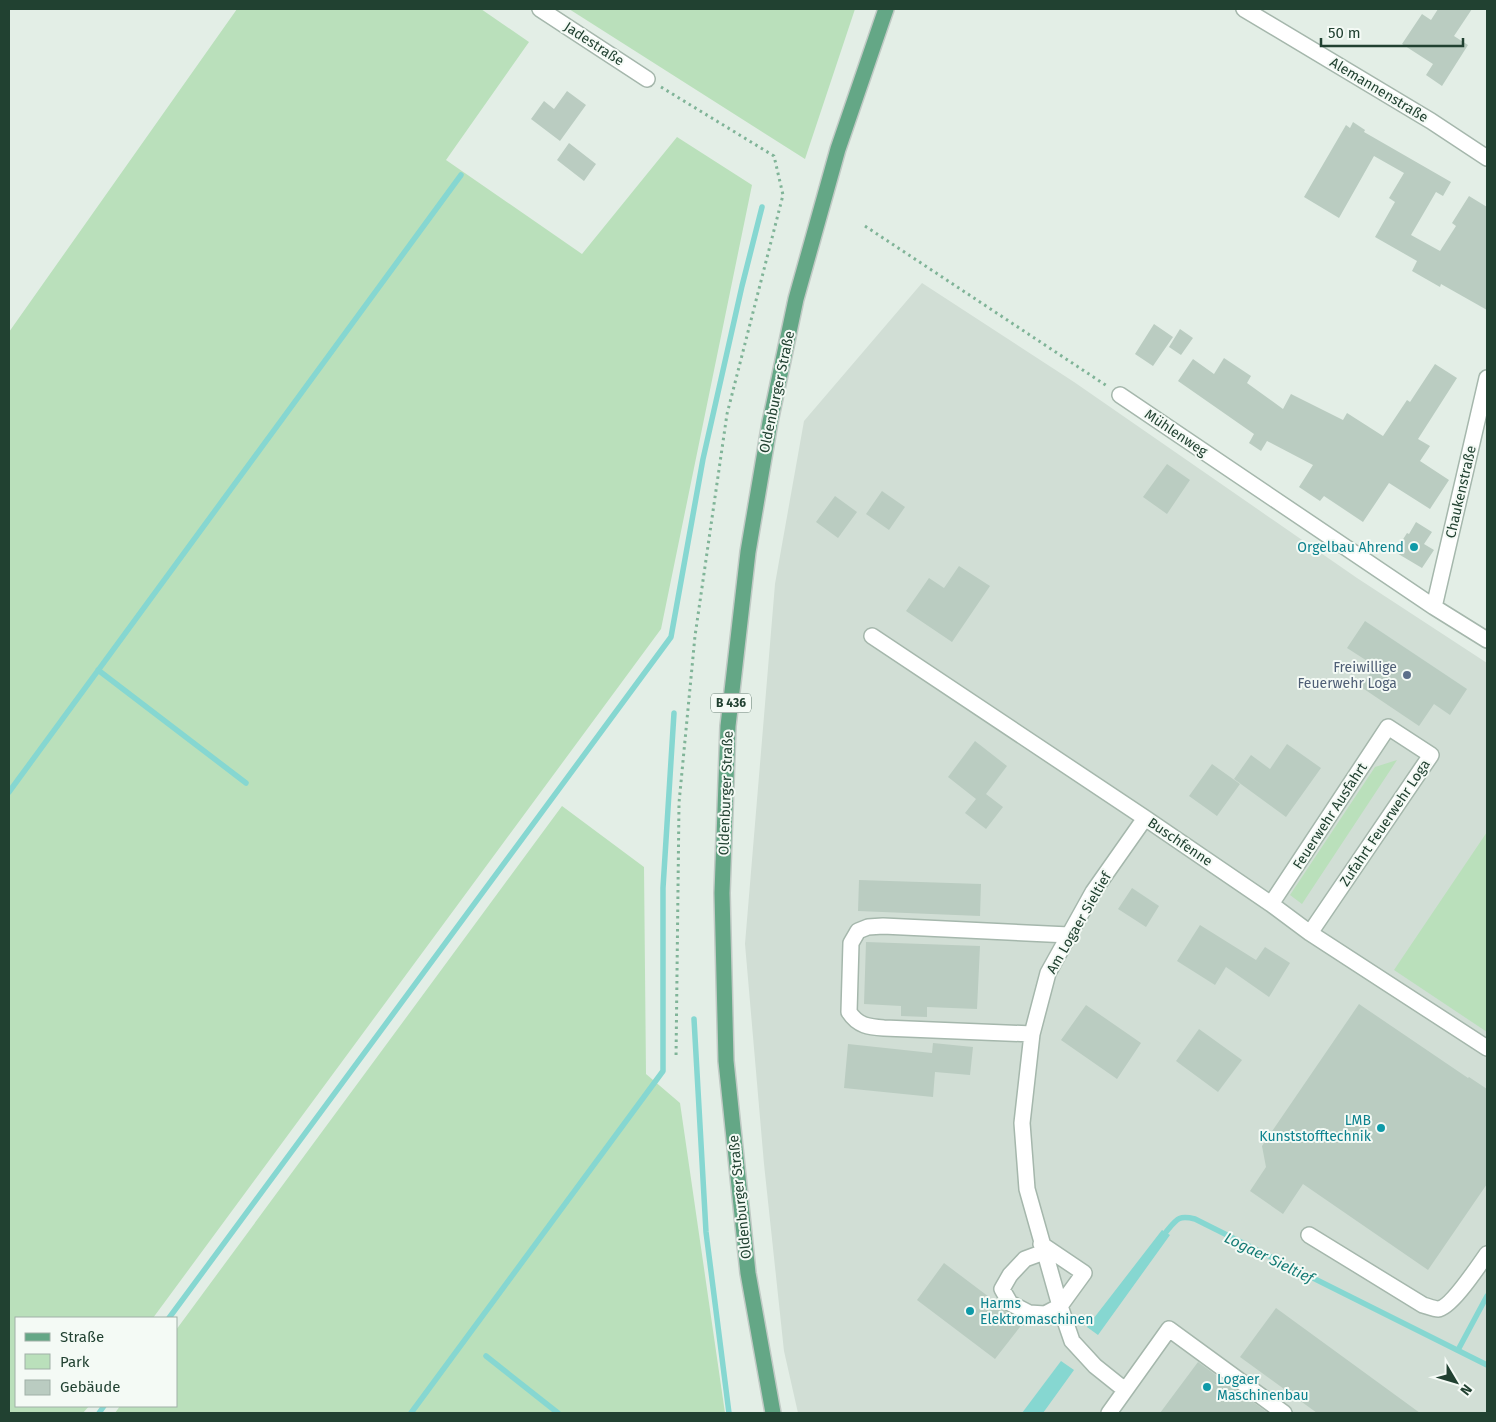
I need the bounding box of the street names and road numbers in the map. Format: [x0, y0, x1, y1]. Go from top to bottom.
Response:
street label: Jadestraße [561, 18, 627, 70]
street label: Alemannenstraße [1327, 54, 1431, 126]
street label: Oldenburger Straße [756, 329, 798, 455]
street label: Mühlenweg [1141, 406, 1211, 461]
street label: Chaukenstraße [1442, 444, 1480, 540]
road number: B 436 [711, 694, 751, 712]
street label: Oldenburger Straße [715, 730, 737, 856]
street label: Zufahrt Feuerwehr Loga [1336, 756, 1434, 890]
street label: Feuerwehr Ausfahrt [1289, 759, 1371, 872]
street label: Buschfenne [1144, 814, 1216, 870]
street label: Am Logaer Sieltief [1043, 868, 1116, 977]
street label: Oldenburger Straße [725, 1134, 755, 1260]

